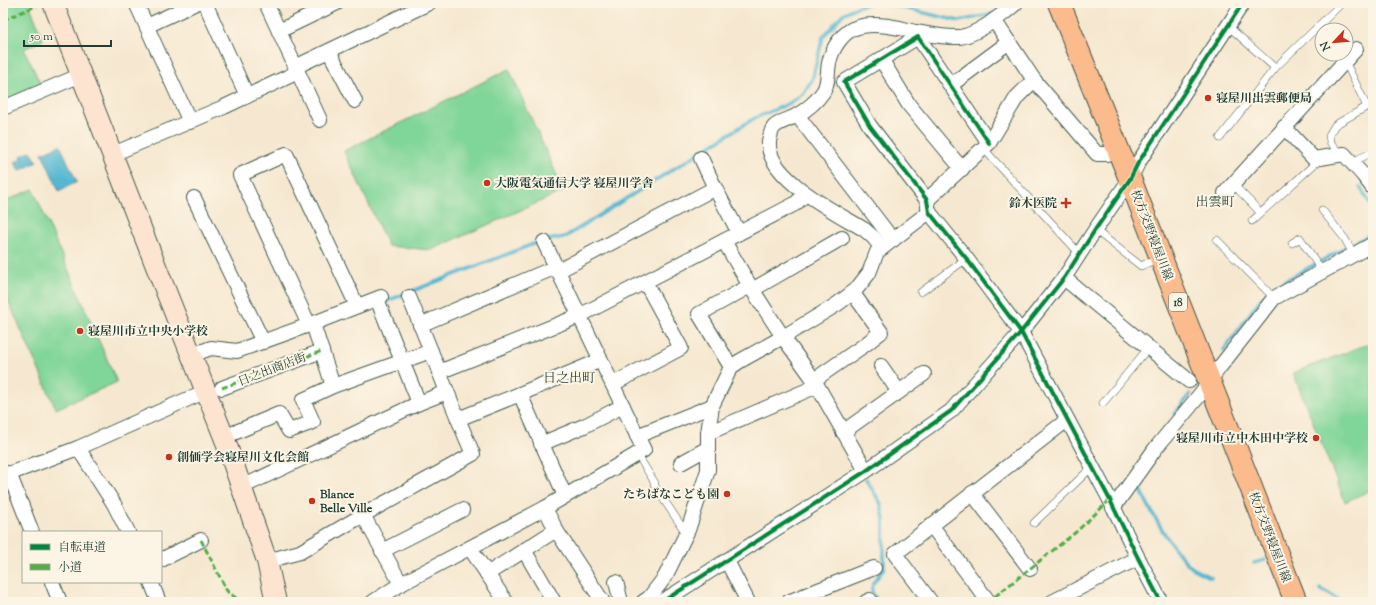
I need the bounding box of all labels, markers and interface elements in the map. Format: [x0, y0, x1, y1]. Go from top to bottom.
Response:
scale bar [24, 22, 111, 48]
north arrow [1314, 22, 1354, 62]
text: 50 m [29, 28, 53, 46]
text: N [1317, 38, 1335, 54]
place label: 寝屋川出雲郵便局 [1216, 90, 1312, 108]
marker: 寝屋川出雲郵便局 [1203, 93, 1213, 103]
place label: 大阪電気通信大学 寝屋川学舎 [495, 175, 654, 193]
marker: 大阪電気通信大学 寝屋川学舎 [482, 178, 492, 188]
street label: 枚方交野寝屋川線 [1125, 187, 1177, 283]
district label: 出雲町 [1195, 194, 1235, 212]
place label: 鈴木医院 [1009, 195, 1057, 213]
marker: 鈴木医院 [1060, 197, 1072, 209]
road number: 18 [1169, 293, 1187, 311]
place label: 寝屋川市立中央小学校 [88, 323, 208, 341]
marker: 寝屋川市立中央小学校 [75, 326, 85, 336]
street label: 日之出商店街 [236, 348, 310, 391]
district label: 日之出町 [543, 370, 595, 388]
place label: 寝屋川市立中木田中学校 [1176, 430, 1308, 448]
marker: 寝屋川市立中木田中学校 [1311, 433, 1321, 443]
place label: 創価学会寝屋川文化会館 [177, 449, 309, 467]
marker: 創価学会寝屋川文化会館 [164, 452, 174, 462]
place label: Blance Belle Ville [319, 486, 373, 518]
place label: たちばなこども園 [623, 486, 719, 504]
marker: たちばなこども園 [722, 489, 732, 499]
street label: 枚方交野寝屋川線 [1243, 489, 1295, 585]
marker: Blance Belle Ville [307, 496, 317, 506]
legend [22, 531, 162, 583]
text: 自転車道 [58, 539, 106, 557]
text: 小道 [58, 559, 82, 577]

